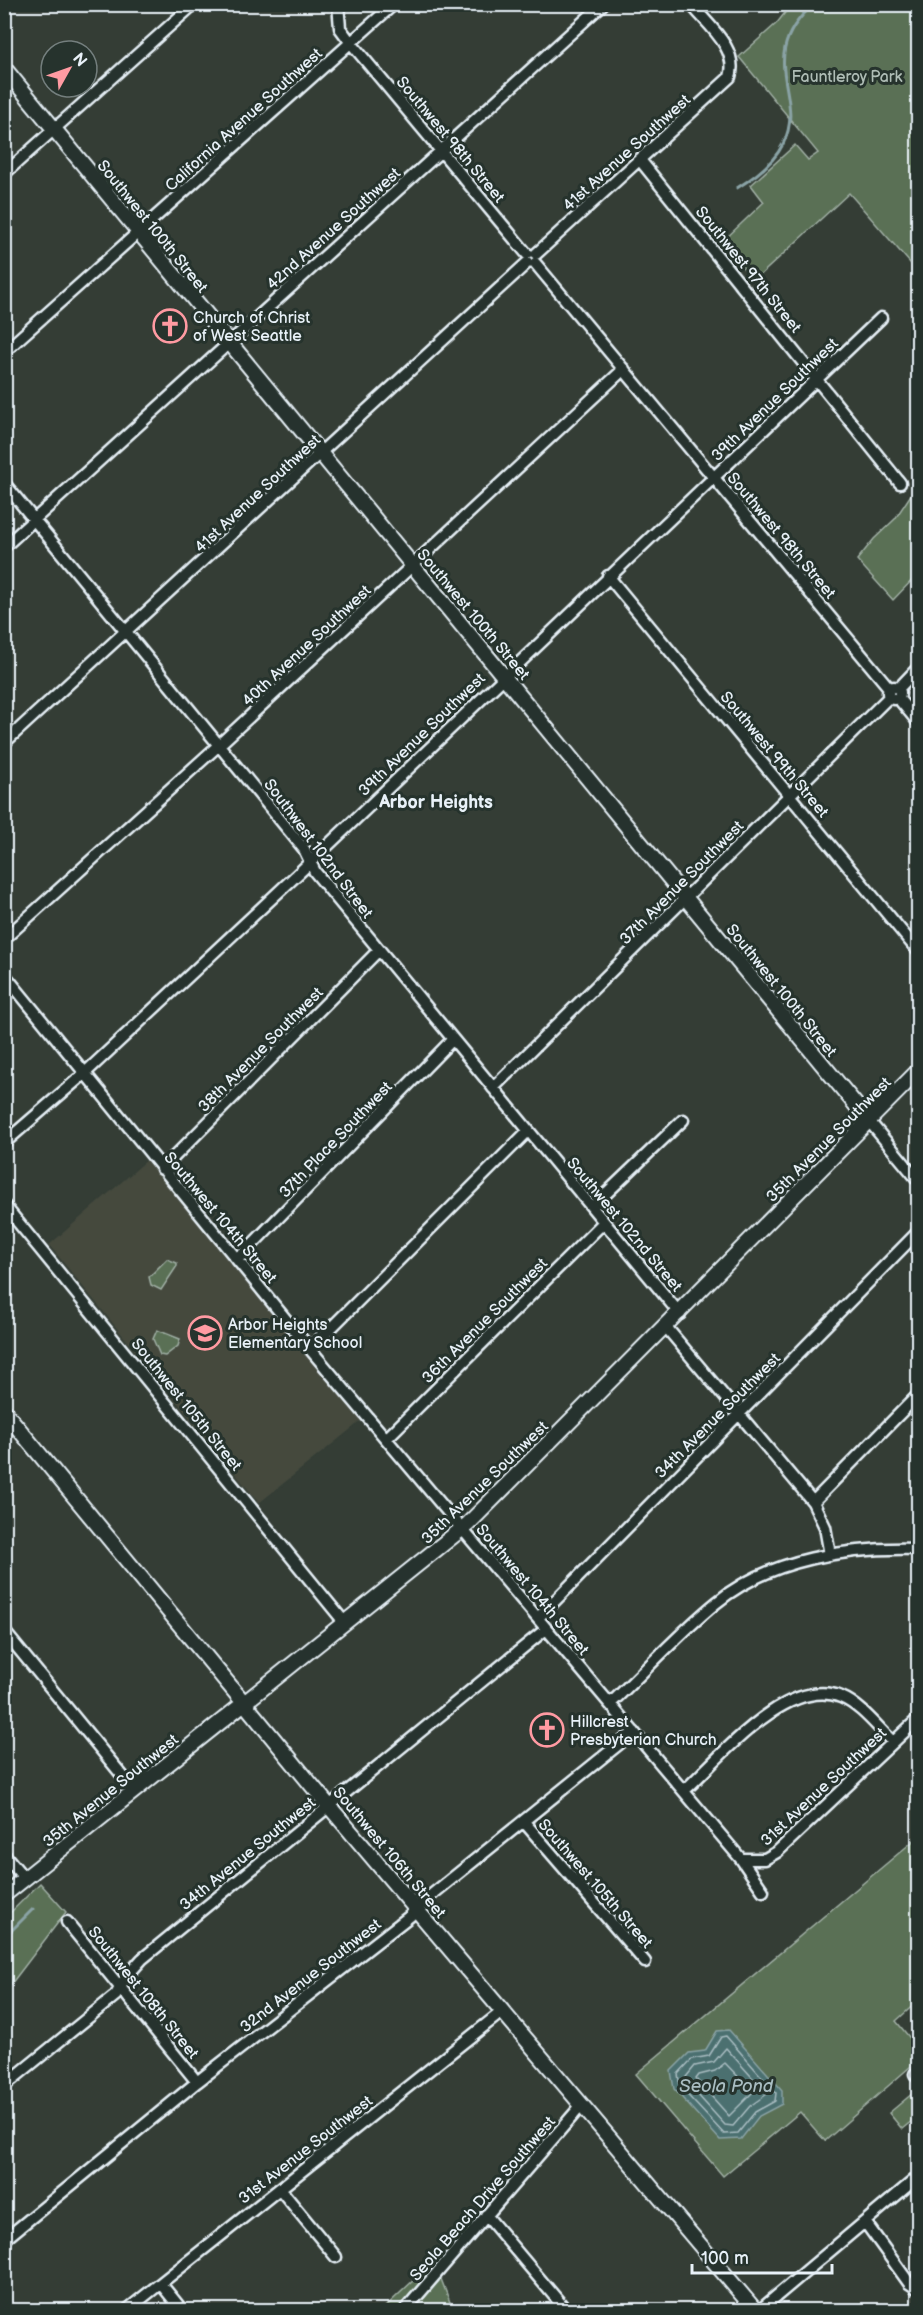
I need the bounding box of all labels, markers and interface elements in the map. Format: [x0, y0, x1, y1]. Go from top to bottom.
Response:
north arrow [39, 39, 99, 99]
street label: California Avenue Southwest [162, 44, 327, 196]
text: N [68, 50, 90, 71]
park label: Fauntleroy Park [792, 68, 903, 87]
street label: Southwest 98th Street [392, 73, 508, 207]
street label: 41st Avenue Southwest [559, 91, 695, 215]
street label: Southwest 100th Street [92, 157, 211, 297]
street label: 42nd Avenue Southwest [263, 164, 405, 294]
street label: Southwest 97th Street [691, 203, 805, 337]
church icon: Church of Christ of West Seattle [152, 308, 188, 344]
place label: Church of Christ of West Seattle [193, 309, 310, 346]
street label: 39th Avenue Southwest [708, 335, 842, 466]
street label: 41st Avenue Southwest [191, 431, 325, 557]
street label: Southwest 98th Street [723, 469, 839, 603]
street label: Southwest 100th Street [413, 546, 533, 684]
street label: 40th Avenue Southwest [239, 581, 375, 711]
street label: 39th Avenue Southwest [355, 670, 489, 801]
street label: Southwest 99th Street [716, 688, 832, 822]
street label: Southwest 102nd Street [259, 775, 376, 922]
district label: Arbor Heights [378, 792, 493, 813]
street label: 37th Avenue Southwest [616, 817, 748, 949]
street label: Southwest 100th Street [721, 921, 840, 1061]
street label: 38th Avenue Southwest [195, 984, 328, 1117]
street label: 35th Avenue Southwest [763, 1074, 896, 1206]
street label: 37th Place Southwest [276, 1078, 397, 1202]
street label: Southwest 104th Street [159, 1148, 280, 1288]
street label: Southwest 102nd Street [562, 1154, 686, 1296]
street label: 36th Avenue Southwest [418, 1254, 552, 1388]
school or university icon: Arbor Heights Elementary School [187, 1315, 223, 1351]
place label: Arbor Heights Elementary School [228, 1316, 362, 1353]
street label: Southwest 105th Street [127, 1335, 245, 1475]
street label: 34th Avenue Southwest [651, 1349, 785, 1483]
street label: 35th Avenue Southwest [418, 1418, 552, 1549]
street label: Southwest 104th Street [471, 1520, 592, 1660]
church icon: Hillcrest Presbyterian Church [529, 1712, 565, 1748]
place label: Hillcrest Presbyterian Church [570, 1713, 717, 1750]
street label: 31st Avenue Southwest [757, 1724, 891, 1850]
street label: 35th Avenue Southwest [39, 1731, 183, 1852]
street label: Southwest 106th Street [328, 1783, 449, 1923]
street label: 34th Avenue Southwest [176, 1793, 320, 1915]
street label: Southwest 105th Street [534, 1816, 656, 1952]
street label: 32nd Avenue Southwest [237, 1915, 385, 2037]
street label: Southwest 108th Street [84, 1923, 202, 2063]
water label: Seola Pond [679, 2076, 774, 2097]
street label: 31st Avenue Southwest [235, 2092, 377, 2208]
street label: Seola Beach Drive Southwest [406, 2113, 560, 2285]
scale bar [692, 2237, 832, 2275]
text: 100 m [701, 2248, 749, 2269]

